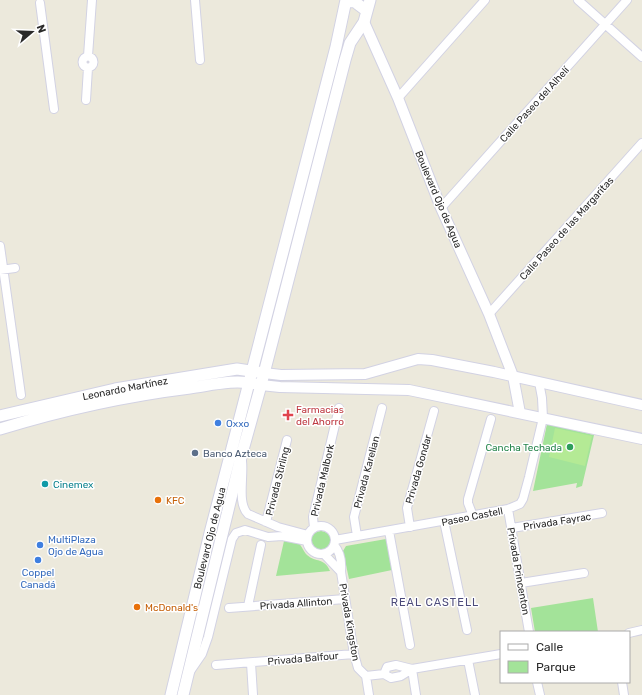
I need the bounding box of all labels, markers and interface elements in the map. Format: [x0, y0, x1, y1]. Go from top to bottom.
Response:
north arrow [12, 12, 52, 52]
text: N [34, 23, 48, 35]
street label: Calle Paseo del Alhelí [498, 64, 572, 145]
street label: Boulevard Ojo de Agua [412, 149, 464, 250]
street label: Calle Paseo de las Margaritas [517, 175, 616, 283]
street label: Leonardo Martínez [82, 375, 169, 403]
place label: Farmacias del Ahorro [296, 404, 344, 428]
marker: Farmacias del Ahorro [283, 410, 293, 420]
marker: Oxxo [213, 418, 223, 428]
place label: Oxxo [226, 418, 249, 430]
street label: Privada Gondar [403, 433, 435, 505]
street label: Privada Karelian [352, 435, 382, 510]
street label: Privada Malbork [309, 442, 337, 518]
place label: Cancha Techada [485, 442, 562, 454]
marker: Cancha Techada [565, 442, 575, 452]
street label: Privada Stirling [264, 445, 292, 517]
marker: Banco Azteca [190, 448, 200, 458]
place label: Banco Azteca [203, 448, 267, 460]
marker: Cinemex [40, 479, 50, 489]
place label: Cinemex [53, 479, 94, 491]
street label: Boulevard Ojo de Agua [191, 486, 228, 590]
marker: KFC [153, 495, 163, 505]
place label: KFC [166, 495, 185, 507]
street label: Paseo Castell [440, 505, 504, 529]
street label: Privada Fayrac [522, 511, 592, 533]
street label: Privada Princenton [504, 526, 532, 616]
place label: MultiPlaza Ojo de Agua [48, 534, 103, 558]
marker: MultiPlaza Ojo de Agua [35, 540, 45, 550]
marker: Coppel Canadá [33, 555, 43, 565]
place label: Coppel Canadá [20, 567, 56, 591]
street label: Privada Kingston [336, 582, 362, 662]
street label: Privada Allinton [259, 595, 333, 613]
district label: REAL CASTELL [391, 596, 479, 609]
marker: McDonald's [132, 602, 142, 612]
place label: McDonald's [145, 602, 198, 614]
legend [500, 631, 630, 683]
text: Calle [536, 640, 563, 654]
street label: Privada Balfour [267, 650, 339, 668]
text: Parque [536, 660, 576, 674]

